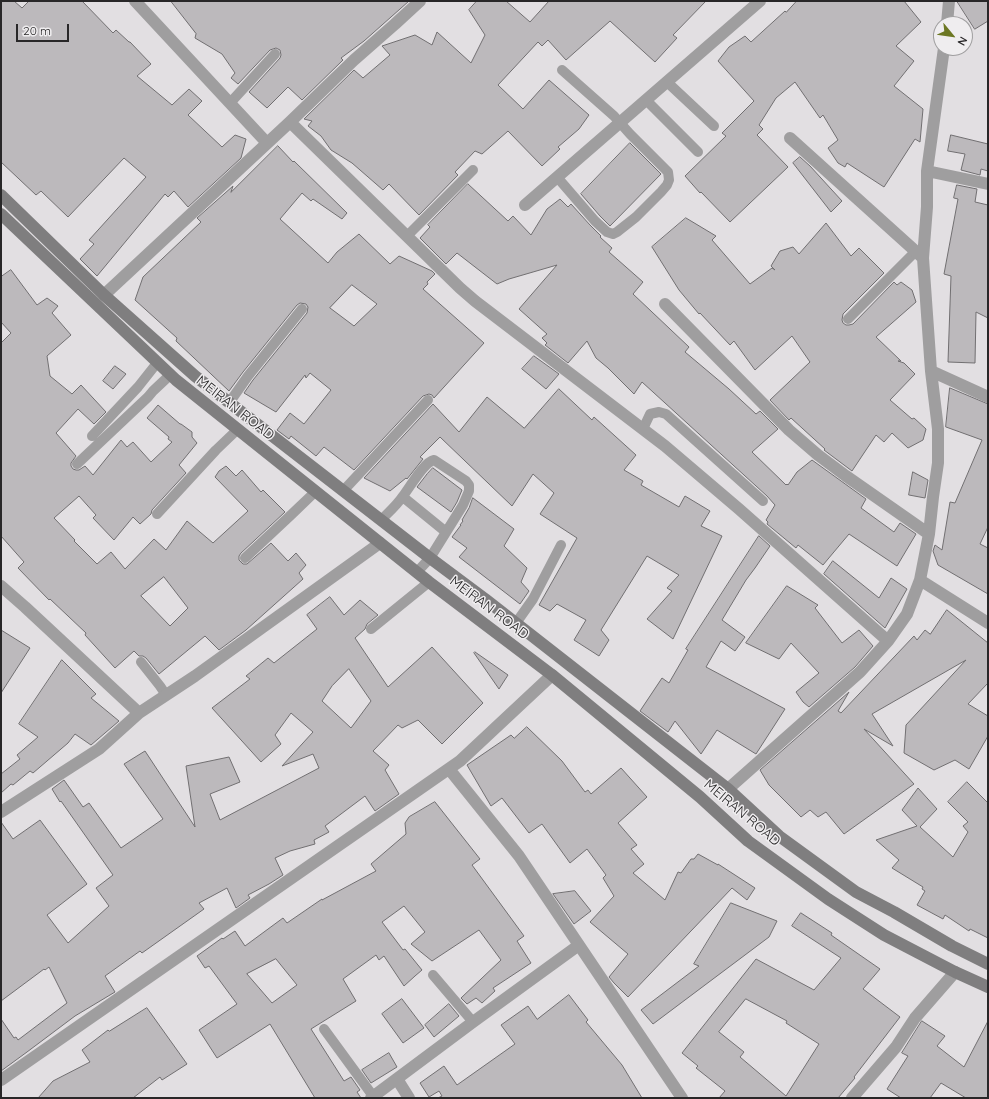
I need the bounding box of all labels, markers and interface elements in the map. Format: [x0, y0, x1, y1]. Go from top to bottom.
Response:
scale bar [18, 16, 71, 42]
north arrow [933, 16, 973, 56]
text: 20 m [23, 23, 51, 38]
text: N [955, 34, 971, 48]
street label: MEIRAN ROAD [193, 372, 277, 444]
street label: MEIRAN ROAD [446, 573, 532, 643]
street label: MEIRAN ROAD [700, 776, 784, 850]

